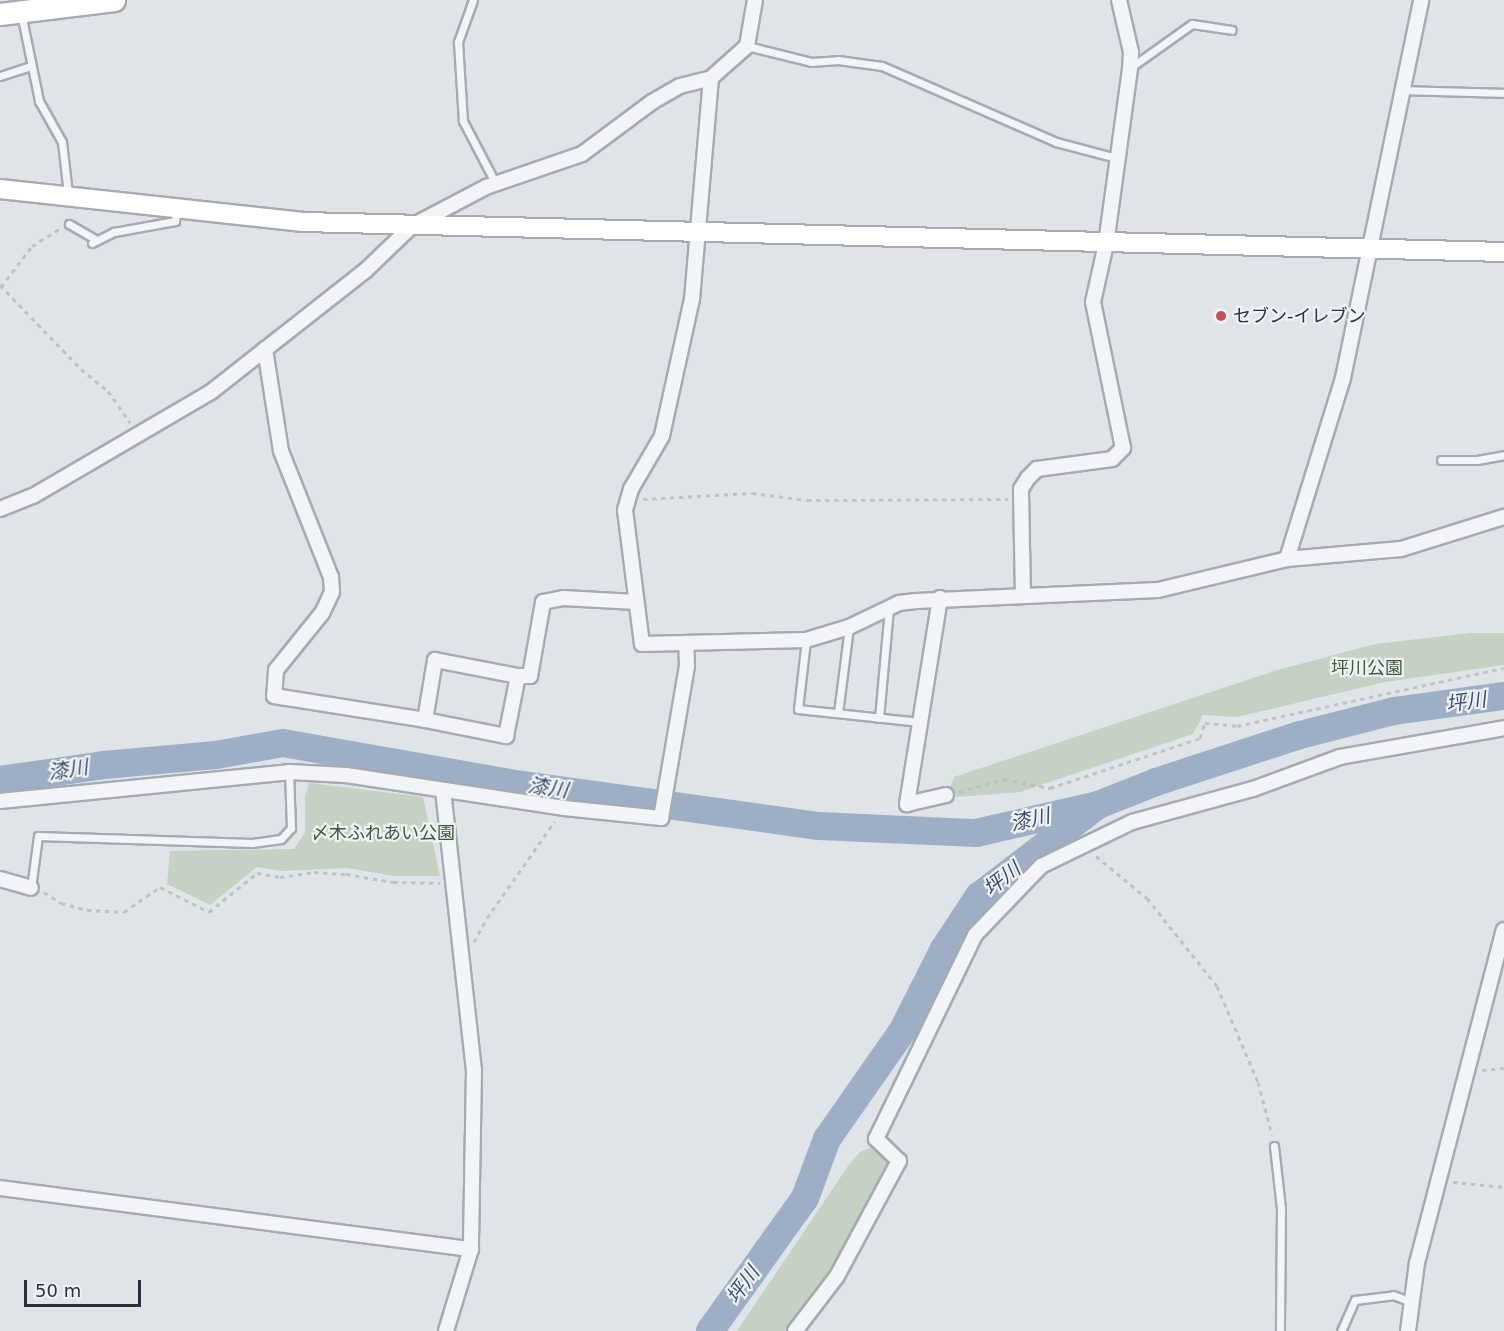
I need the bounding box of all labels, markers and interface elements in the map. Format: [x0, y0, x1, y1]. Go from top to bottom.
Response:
place label: セブン-イレブン [1233, 305, 1365, 327]
marker: セブン-イレブン [1214, 309, 1228, 323]
park label: 坪川公園 [1331, 657, 1403, 679]
water label: 坪川 [1445, 687, 1487, 717]
water label: 漆川 [46, 755, 90, 785]
water label: 漆川 [527, 773, 569, 803]
water label: 漆川 [1008, 804, 1052, 836]
park label: 〆木ふれあい公園 [311, 822, 455, 844]
water label: 坪川 [979, 857, 1025, 901]
water label: 坪川 [722, 1262, 764, 1308]
scale bar [27, 1268, 144, 1306]
text: 50 m [35, 1280, 81, 1301]

